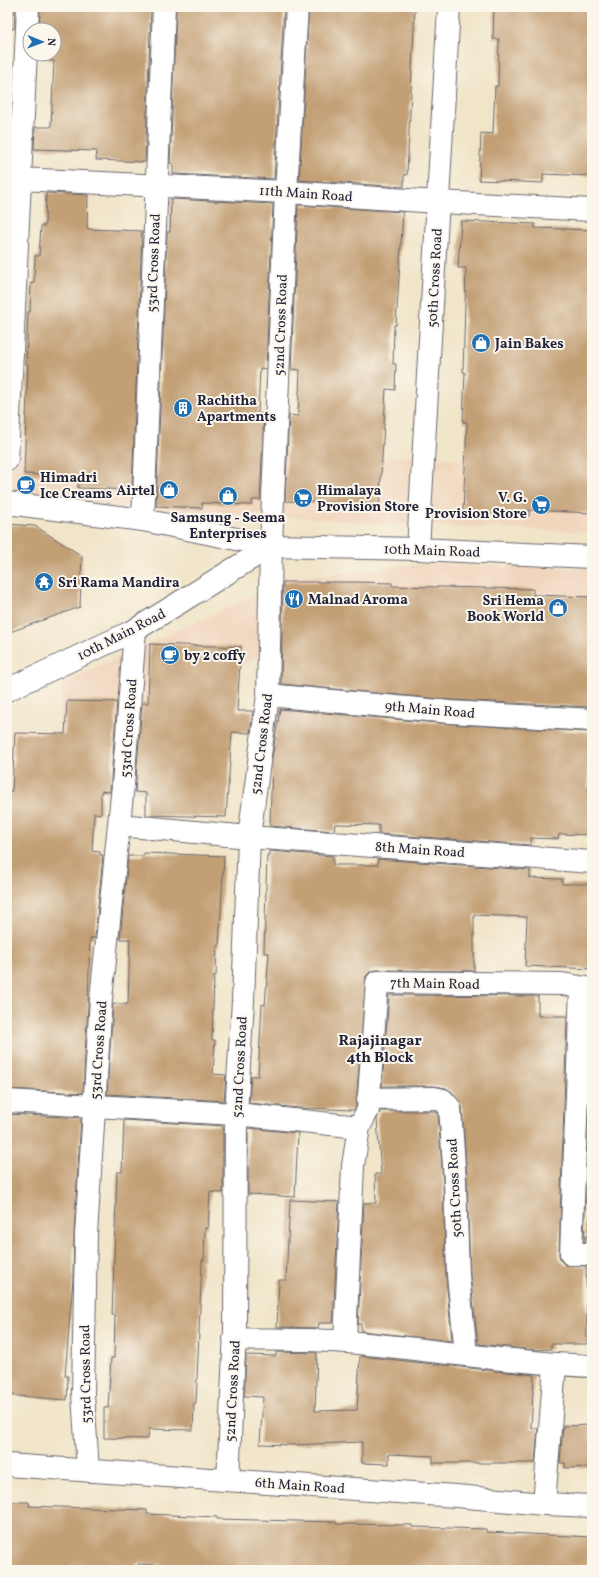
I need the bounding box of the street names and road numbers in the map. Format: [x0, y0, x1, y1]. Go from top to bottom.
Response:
street label: 11th Main Road [258, 182, 353, 207]
street label: 53rd Cross Road [143, 213, 166, 313]
street label: 50th Cross Road [423, 228, 448, 328]
street label: 52nd Cross Road [270, 274, 293, 376]
street label: 10th Main Road [383, 540, 481, 563]
street label: 10th Main Road [74, 605, 169, 666]
street label: 53rd Cross Road [117, 678, 142, 778]
street label: 52nd Cross Road [247, 692, 278, 796]
street label: 9th Main Road [384, 697, 476, 724]
street label: 8th Main Road [374, 838, 466, 863]
street label: 7th Main Road [390, 974, 480, 995]
street label: 53rd Cross Road [87, 1000, 112, 1100]
street label: 52nd Cross Road [228, 1015, 253, 1119]
street label: 50th Cross Road [443, 1138, 468, 1238]
street label: 53rd Cross Road [76, 1324, 97, 1424]
street label: 52nd Cross Road [221, 1339, 246, 1443]
street label: 6th Main Road [254, 1474, 346, 1499]

